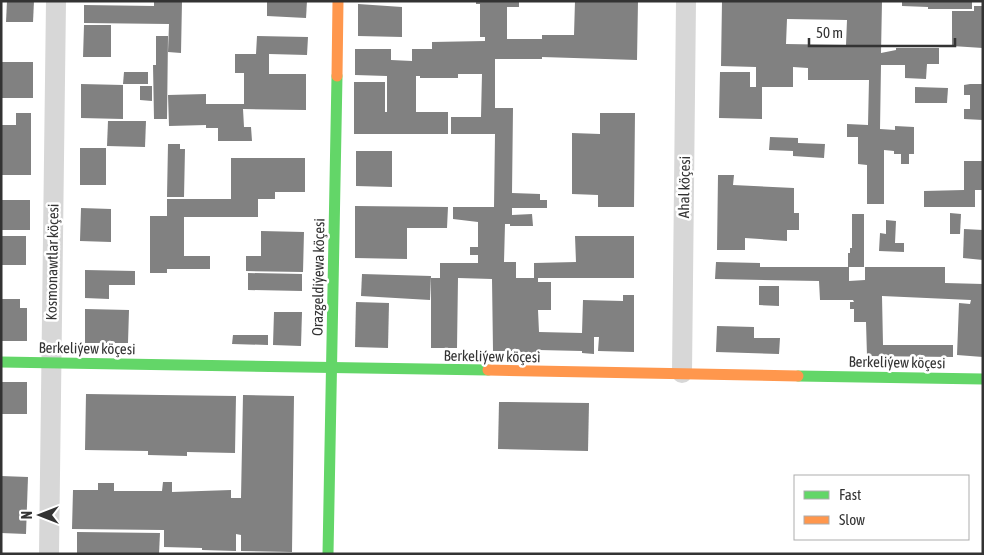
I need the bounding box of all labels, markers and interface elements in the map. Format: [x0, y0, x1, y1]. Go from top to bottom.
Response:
scale bar [809, 15, 955, 47]
text: 50 m [816, 24, 843, 41]
street label: Ahal köçesi [675, 156, 693, 218]
street label: Kosmonawtlar köçesi [42, 204, 62, 320]
street label: Orazgeldiýewa köçesi [308, 218, 328, 336]
street label: Berkeliýew köçesi [38, 339, 136, 357]
street label: Berkeliýew köçesi [443, 347, 541, 365]
street label: Berkeliýew köçesi [848, 353, 946, 371]
legend [794, 475, 969, 540]
text: Fast [839, 486, 861, 503]
north arrow [15, 490, 65, 540]
text: N [19, 511, 35, 519]
text: Slow [839, 511, 865, 528]

